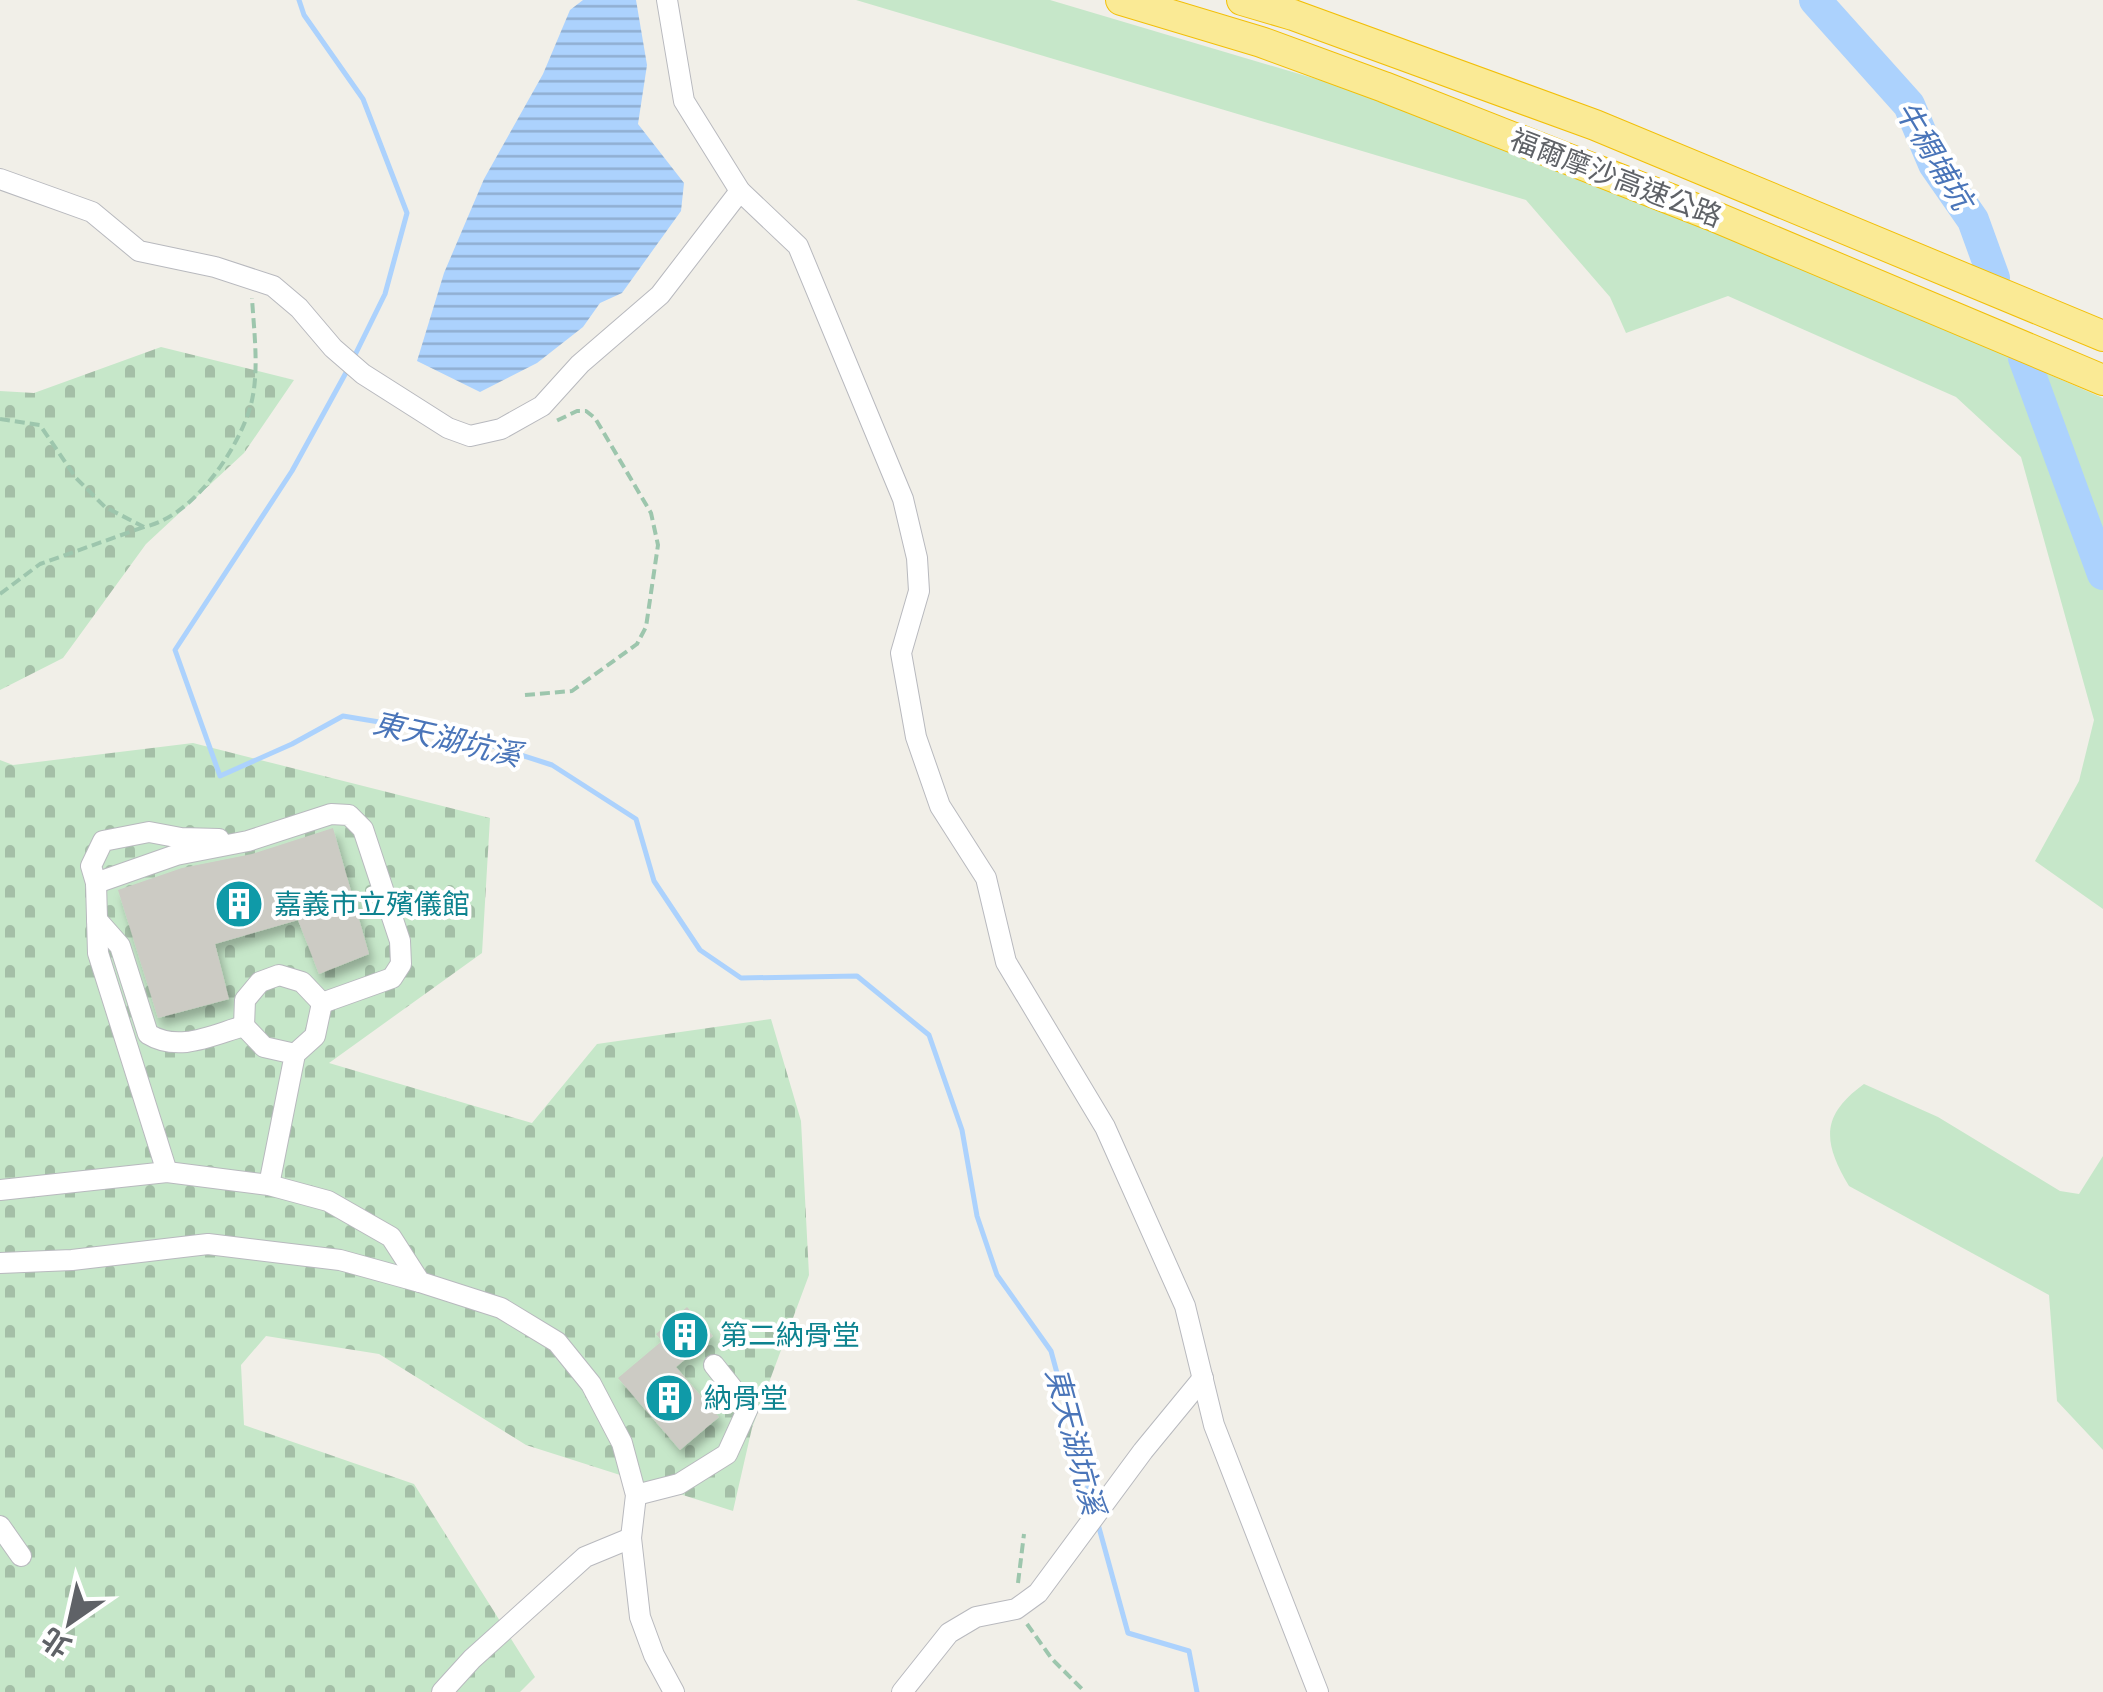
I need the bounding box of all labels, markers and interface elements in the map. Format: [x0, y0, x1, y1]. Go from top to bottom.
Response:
water label: 牛稠埔坑 [1888, 95, 1982, 219]
street label: 福爾摩沙高速公路 [1506, 122, 1726, 234]
water label: 東天湖坑溪 [370, 705, 528, 774]
building icon: 嘉義市立殯儀館 [213, 878, 265, 930]
place label: 嘉義市立殯儀館 [274, 888, 470, 921]
building icon: 第二納骨堂 [659, 1309, 711, 1361]
place label: 第二納骨堂 [720, 1319, 860, 1352]
water label: 東天湖坑溪 [1039, 1364, 1112, 1522]
building icon: 納骨堂 [643, 1372, 695, 1424]
place label: 納骨堂 [704, 1382, 788, 1415]
north arrow [20, 1572, 120, 1672]
text: 北 [35, 1621, 77, 1664]

